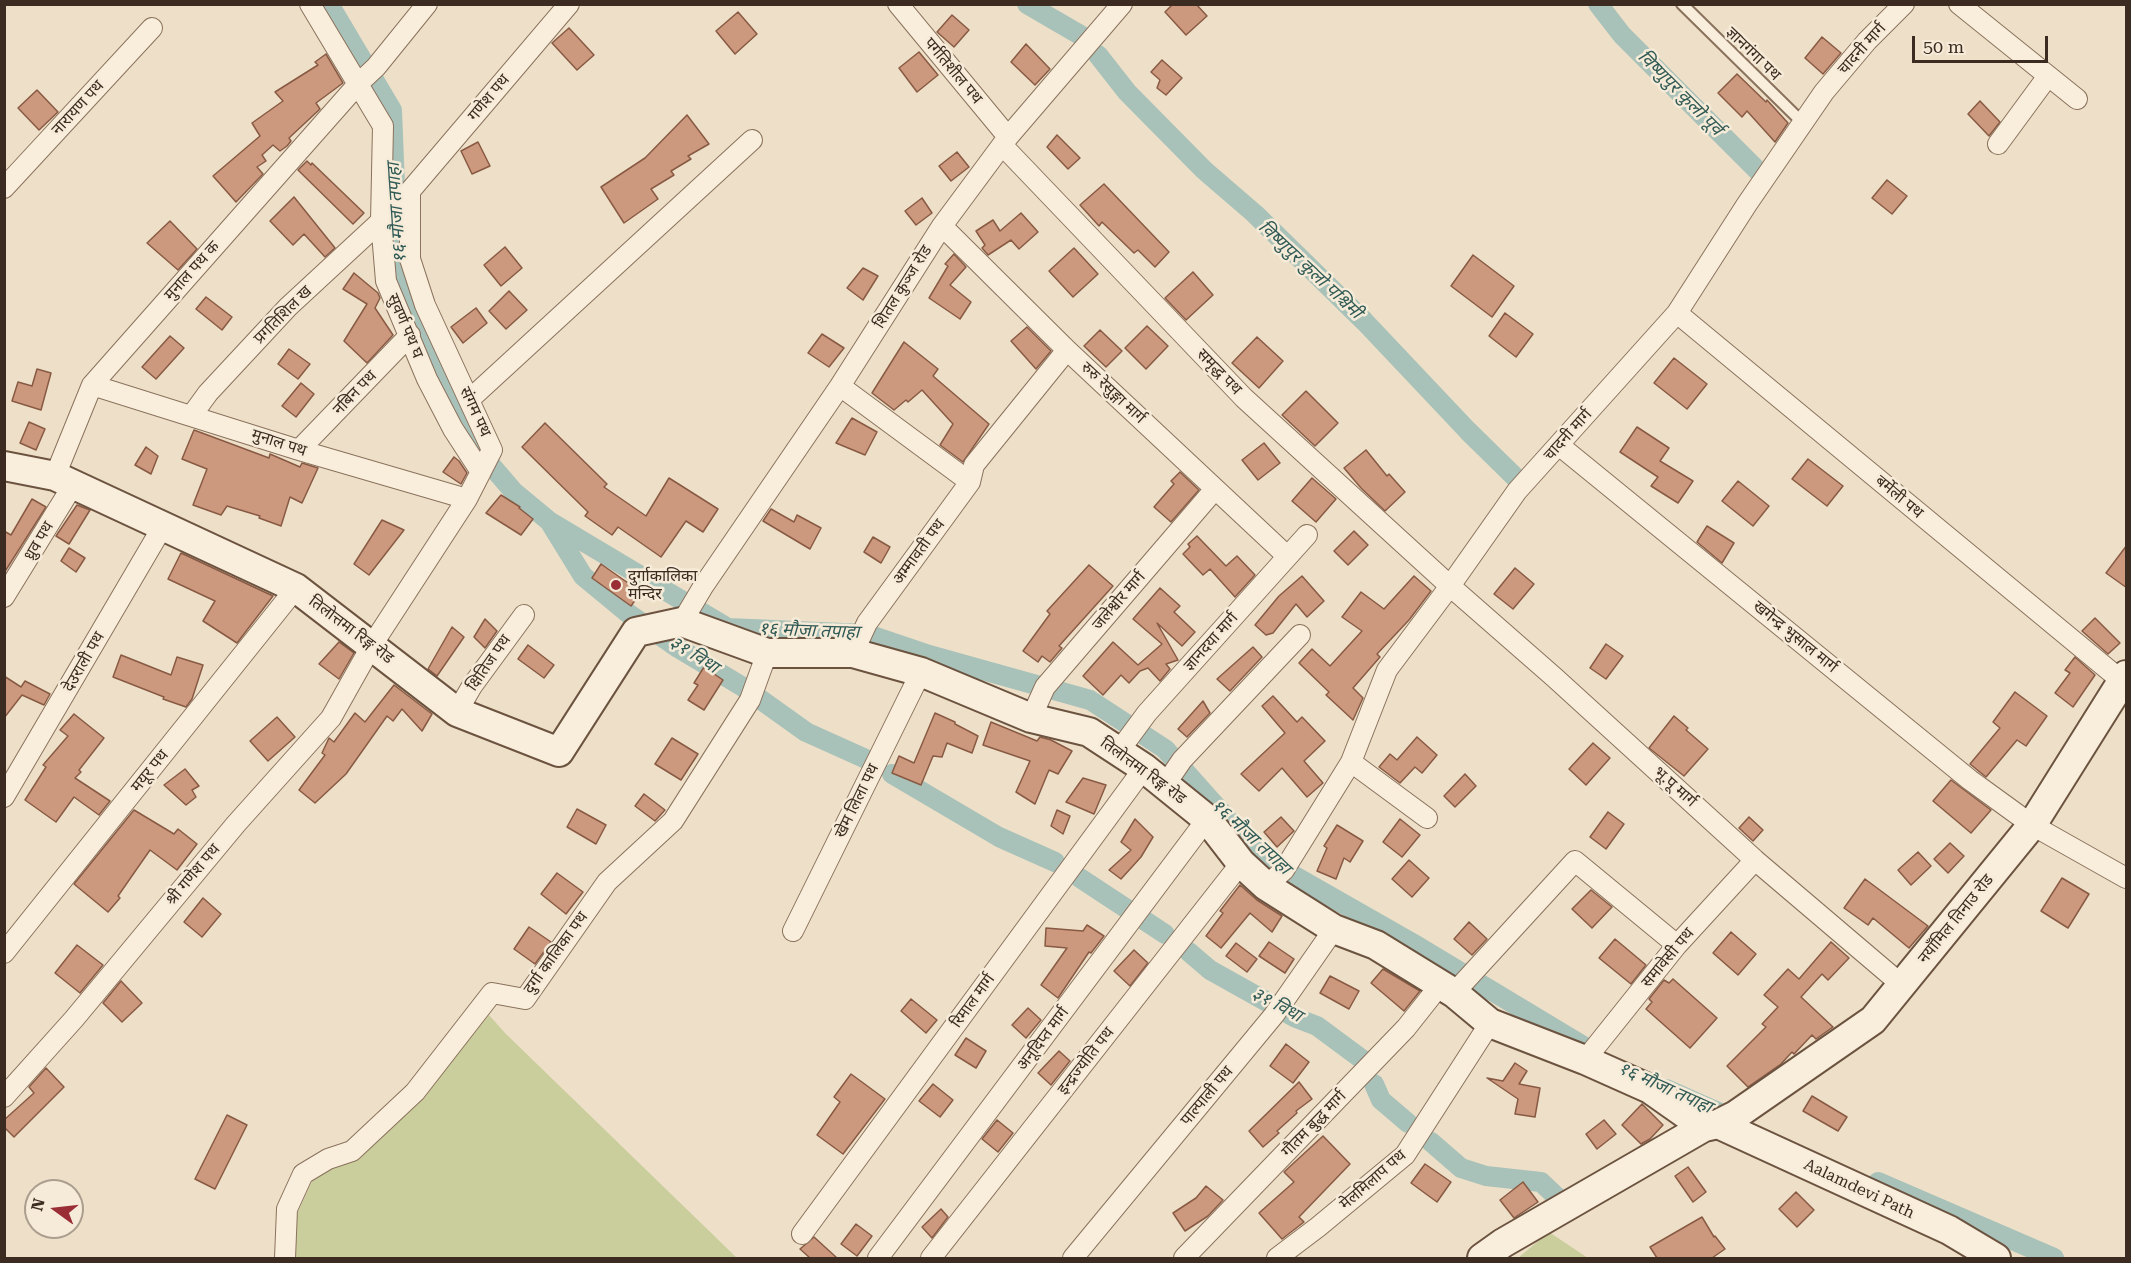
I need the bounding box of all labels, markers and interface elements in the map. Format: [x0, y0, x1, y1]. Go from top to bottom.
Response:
street label: चादनी मार्ग [1834, 19, 1890, 79]
street label: ज्ञानगंगा पथ [1722, 23, 1784, 85]
scale bar [1915, 24, 2052, 62]
street label: पर्गतिशील पथ [920, 34, 986, 108]
text: 50 m [1923, 36, 1964, 57]
water label: विष्णुपुर कुलो पूर्व [1633, 46, 1727, 140]
street label: गणेश पथ [464, 71, 514, 125]
street label: नारायण पथ [48, 77, 108, 139]
water label: १६ मौजा तपाहा [383, 162, 411, 264]
water label: विष्णुपुर कुलो पश्चिमी [1254, 217, 1366, 323]
street label: मुनाल पथ क [160, 237, 224, 305]
street label: शितल कुञ्ज रोड [870, 242, 936, 332]
street label: प्रगतिशिल ख [250, 282, 316, 348]
street label: सुवर्ण पथ घ [383, 291, 427, 361]
street label: समृद्ध पथ [1192, 345, 1246, 399]
street label: रुरु रेसुङ्गा मार्ग [1077, 358, 1149, 428]
street label: नबिन पथ [329, 367, 381, 419]
street label: संगम पथ [455, 384, 495, 440]
street label: चादनी मार्ग [1540, 405, 1596, 465]
street label: मुनाल पथ [249, 425, 309, 461]
street label: बर्मेली पथ [1871, 471, 1927, 523]
street label: अम्मावती पथ [889, 516, 949, 588]
street label: ध्रुव पथ [20, 518, 58, 564]
place label: दुर्गाकालिका मन्दिर [628, 566, 698, 604]
street label: जलेश्वोर मार्ग [1088, 568, 1150, 634]
marker: दुर्गाकालिका मन्दिर [609, 578, 623, 592]
street label: तिलोत्तमा रिङ्ग रोड [305, 592, 397, 668]
street label: खगेन्द्र भुसाल मार्ग [1749, 597, 1841, 677]
street label: ज्ञानदया मार्ग [1180, 609, 1242, 675]
water label: १६ मौजा तपाहा [758, 618, 860, 644]
street label: देउराली पथ [59, 628, 109, 696]
street label: क्षितिज पथ [463, 631, 515, 695]
water label: ३१ विधा [666, 632, 722, 678]
street label: तिलोत्तमा रिङ्ग रोड [1096, 733, 1190, 809]
street label: मयूर पथ [127, 746, 173, 796]
street label: खेम लिला पथ [831, 761, 883, 841]
street label: भू.पू मार्ग [1650, 763, 1700, 811]
water label: १६ मौजा तपाहा [1207, 795, 1295, 879]
street label: श्री गणेश पथ [162, 840, 224, 910]
street label: नयाँमिल तिनाउ रोड [1914, 871, 1998, 967]
street label: दुर्गा कालिका पथ [520, 908, 592, 998]
street label: समावेसी पथ [1638, 924, 1698, 992]
street label: रिमाल मार्ग [947, 970, 999, 1032]
water label: ३१ विधा [1248, 983, 1306, 1027]
street label: अनूदिप्त मार्ग [1013, 1003, 1073, 1075]
street label: इन्द्रज्योति पथ [1054, 1023, 1118, 1099]
water label: १६ मौजा तपाहा [1615, 1058, 1715, 1118]
street label: पाल्पाली पथ [1177, 1062, 1237, 1130]
street label: गौतम बुद्ध मार्ग [1278, 1087, 1350, 1161]
street label: मेलमिलाप पथ [1336, 1146, 1410, 1214]
street label: Aalamdevi Path [1801, 1155, 1917, 1223]
north arrow [24, 1179, 84, 1239]
text: N [27, 1196, 49, 1213]

